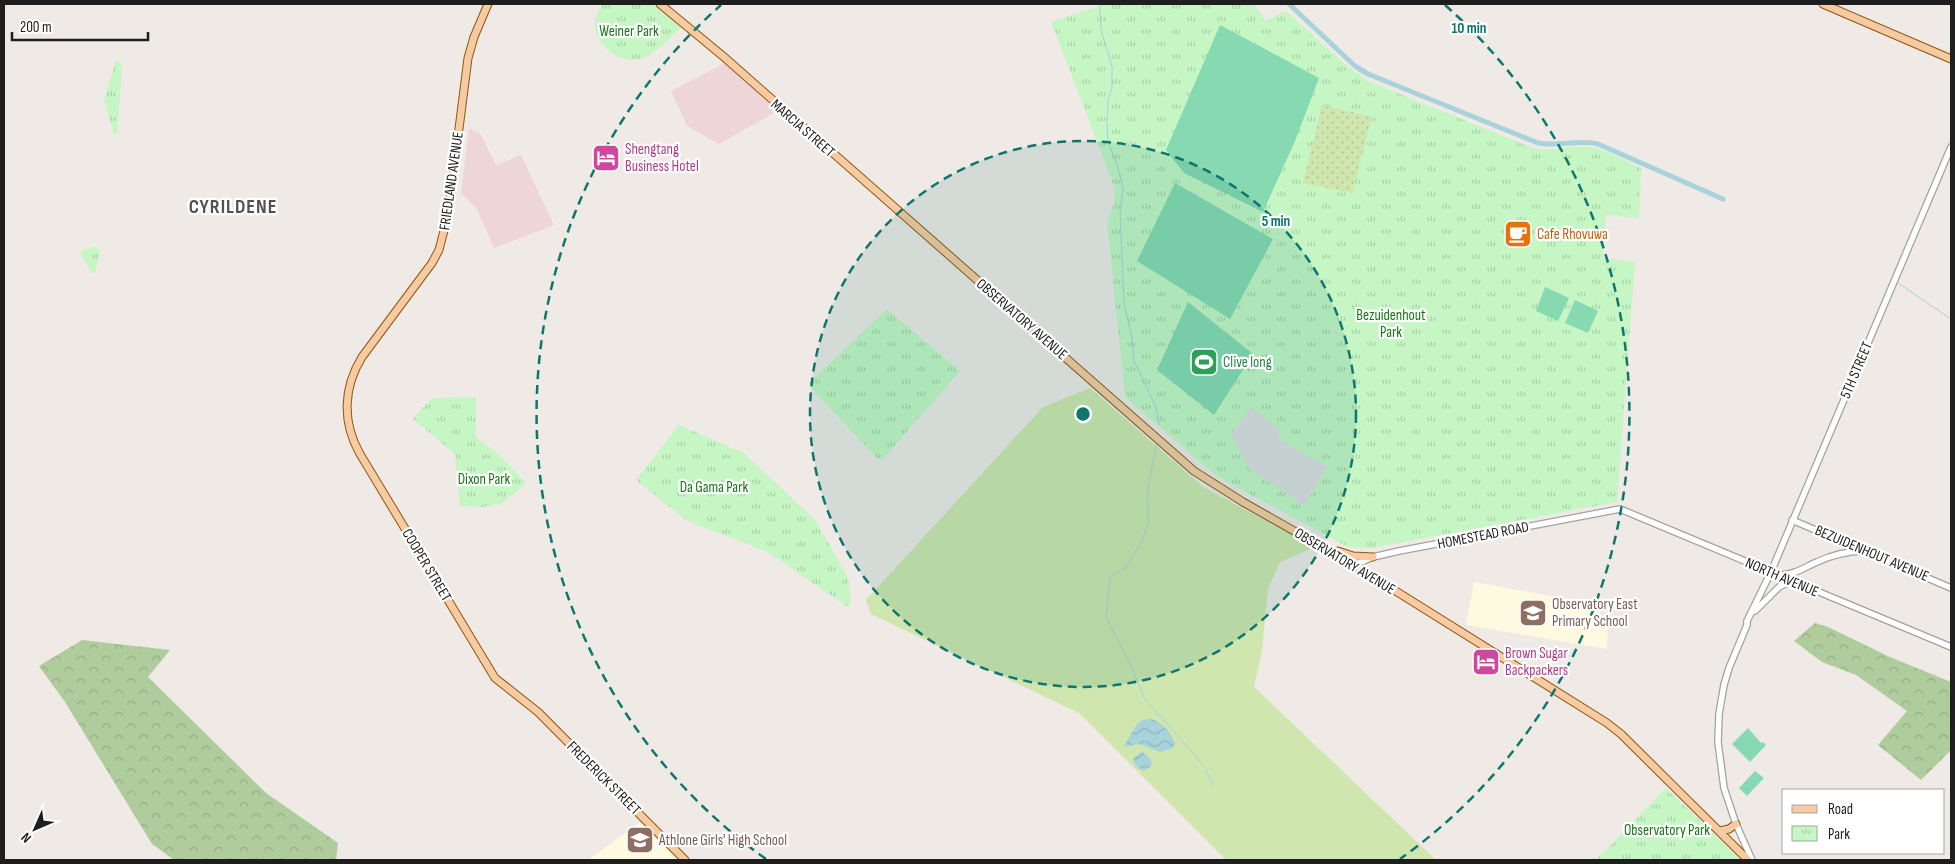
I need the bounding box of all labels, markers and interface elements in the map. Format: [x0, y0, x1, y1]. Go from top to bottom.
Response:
scale bar [12, 10, 149, 42]
text: 200 m [20, 18, 52, 37]
text: 10 min [1451, 19, 1487, 38]
park label: Weiner Park [599, 22, 659, 41]
street label: MARCIA STREET [767, 95, 839, 161]
street label: FRIEDLAND AVENUE [435, 131, 468, 231]
place label: Shengtang Business Hotel [625, 140, 699, 176]
hotel icon: Shengtang Business Hotel [591, 143, 621, 173]
district label: CYRILDENE [189, 195, 277, 219]
text: 5 min [1262, 212, 1290, 231]
cafe icon: Cafe Rhovuwa [1503, 219, 1533, 249]
place label: Cafe Rhovuwa [1537, 225, 1608, 244]
street label: OBSERVATORY AVENUE [972, 275, 1071, 364]
park label: Bezuidenhout Park [1356, 306, 1426, 342]
street label: 5TH STREET [1836, 339, 1877, 401]
sports icon: Clive long [1189, 347, 1219, 377]
place label: Clive long [1223, 353, 1272, 372]
centre of rings [1074, 405, 1092, 423]
park label: Dixon Park [458, 470, 511, 489]
park label: Da Gama Park [680, 478, 748, 497]
street label: HOMESTEAD ROAD [1436, 517, 1530, 554]
street label: BEZUIDENHOUT AVENUE [1812, 521, 1932, 586]
street label: OBSERVATORY AVENUE [1291, 524, 1399, 599]
street label: COOPER STREET [397, 525, 456, 605]
street label: NORTH AVENUE [1742, 553, 1821, 601]
place label: Observatory East Primary School [1552, 595, 1638, 631]
school or university icon: Observatory East Primary School [1518, 598, 1548, 628]
place label: Brown Sugar Backpackers [1505, 644, 1568, 680]
hotel icon: Brown Sugar Backpackers [1471, 647, 1501, 677]
street label: FREDERICK STREET [563, 737, 645, 819]
legend [1782, 789, 1945, 854]
text: Road [1828, 800, 1853, 819]
north arrow [10, 804, 60, 854]
park label: Observatory Park [1624, 821, 1710, 840]
school or university icon: Athlone Girls' High School [625, 825, 655, 855]
text: Park [1828, 825, 1850, 844]
text: N [18, 829, 35, 846]
place label: Athlone Girls' High School [658, 831, 787, 850]

